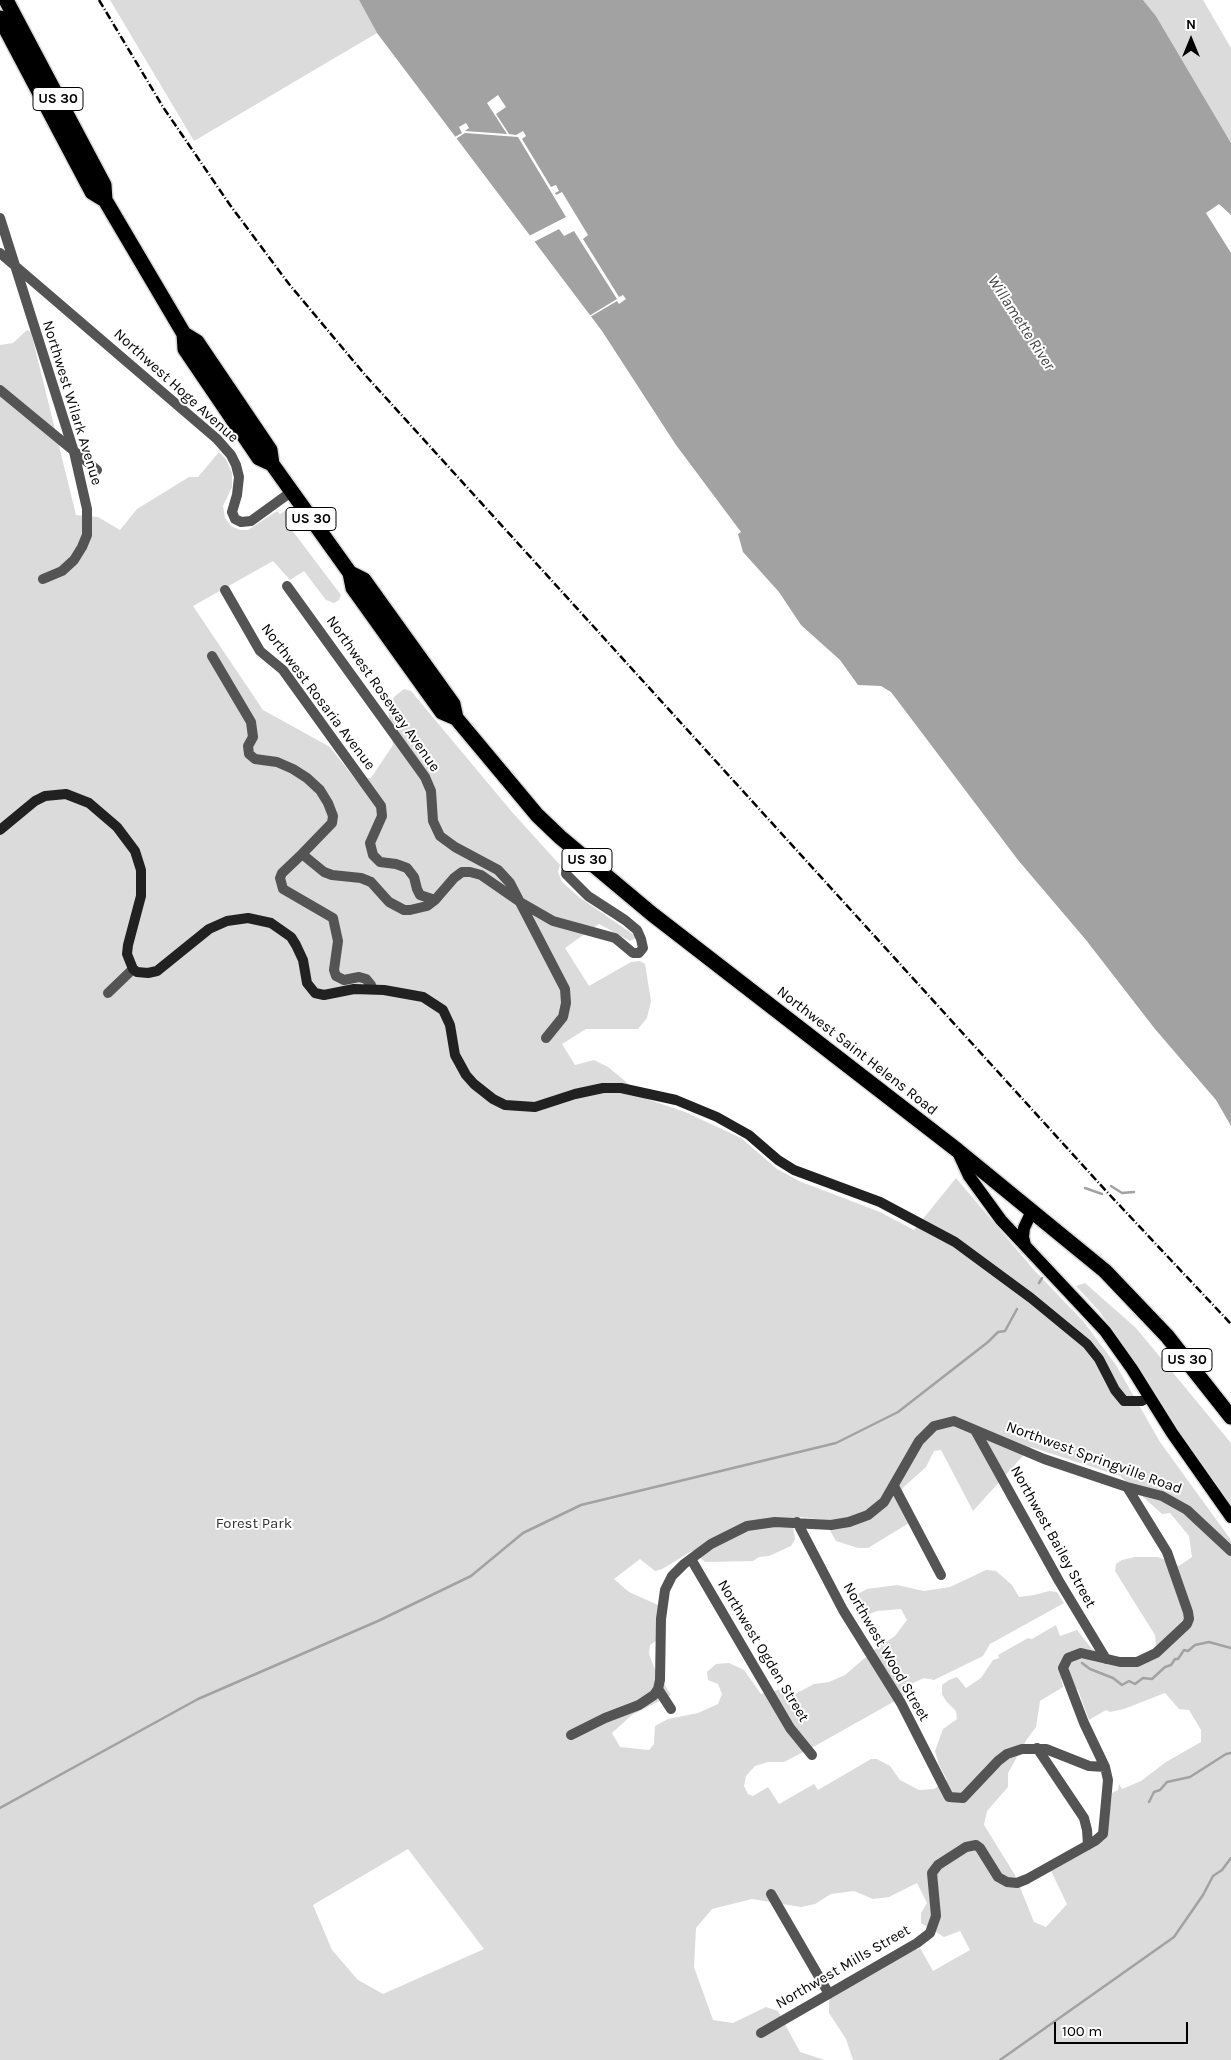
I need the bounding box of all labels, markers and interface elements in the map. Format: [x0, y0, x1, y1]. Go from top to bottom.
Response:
north arrow [1166, 15, 1216, 65]
text: N [1186, 16, 1196, 33]
road number: US 30 [33, 88, 83, 110]
water label: Willamette River [983, 272, 1059, 374]
street label: Northwest Wilark Avenue [38, 318, 106, 488]
street label: Northwest Hoge Avenue [110, 325, 242, 447]
road number: US 30 [286, 508, 336, 530]
street label: Northwest Roseway Avenue [322, 613, 444, 775]
street label: Northwest Rosaria Avenue [257, 620, 379, 774]
road number: US 30 [562, 848, 612, 872]
street label: Northwest Saint Helens Road [773, 983, 941, 1119]
road number: US 30 [1162, 1348, 1212, 1372]
street label: Northwest Springville Road [1004, 1418, 1184, 1498]
street label: Northwest Bailey Street [1006, 1463, 1100, 1611]
park label: Forest Park [216, 1515, 292, 1533]
street label: Northwest Ogden Street [713, 1577, 813, 1725]
street label: Northwest Wood Street [839, 1579, 933, 1725]
street label: Northwest Mills Street [772, 1921, 914, 2013]
scale bar [1056, 2012, 1190, 2044]
text: 100 m [1062, 2022, 1102, 2040]

